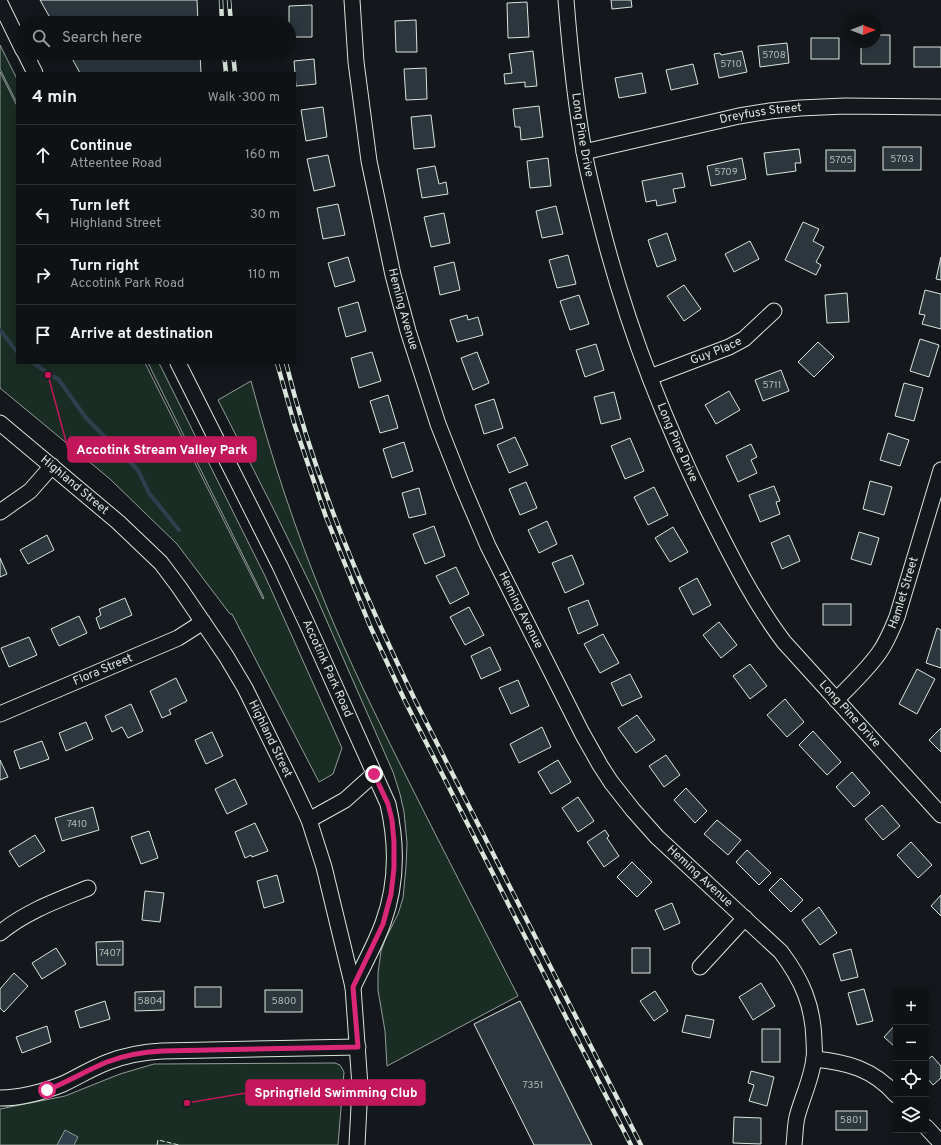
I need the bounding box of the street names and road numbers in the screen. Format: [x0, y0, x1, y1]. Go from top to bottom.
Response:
street label: Long Pine Drive [567, 92, 597, 179]
street label: Dreyfuss Street [718, 100, 803, 128]
street label: Heming Avenue [384, 267, 422, 352]
street label: Guy Place [688, 334, 745, 369]
street label: Long Pine Drive [653, 401, 702, 485]
street label: Highland Street [37, 452, 112, 519]
street label: Hamlet Street [885, 555, 923, 631]
street label: Heming Avenue [494, 569, 546, 652]
street label: Accotink Park Road [298, 617, 356, 720]
street label: Flora Street [71, 650, 135, 690]
street label: Long Pine Drive [815, 677, 884, 751]
street label: Highland Street [244, 698, 296, 780]
street label: Heming Avenue [663, 842, 736, 911]

